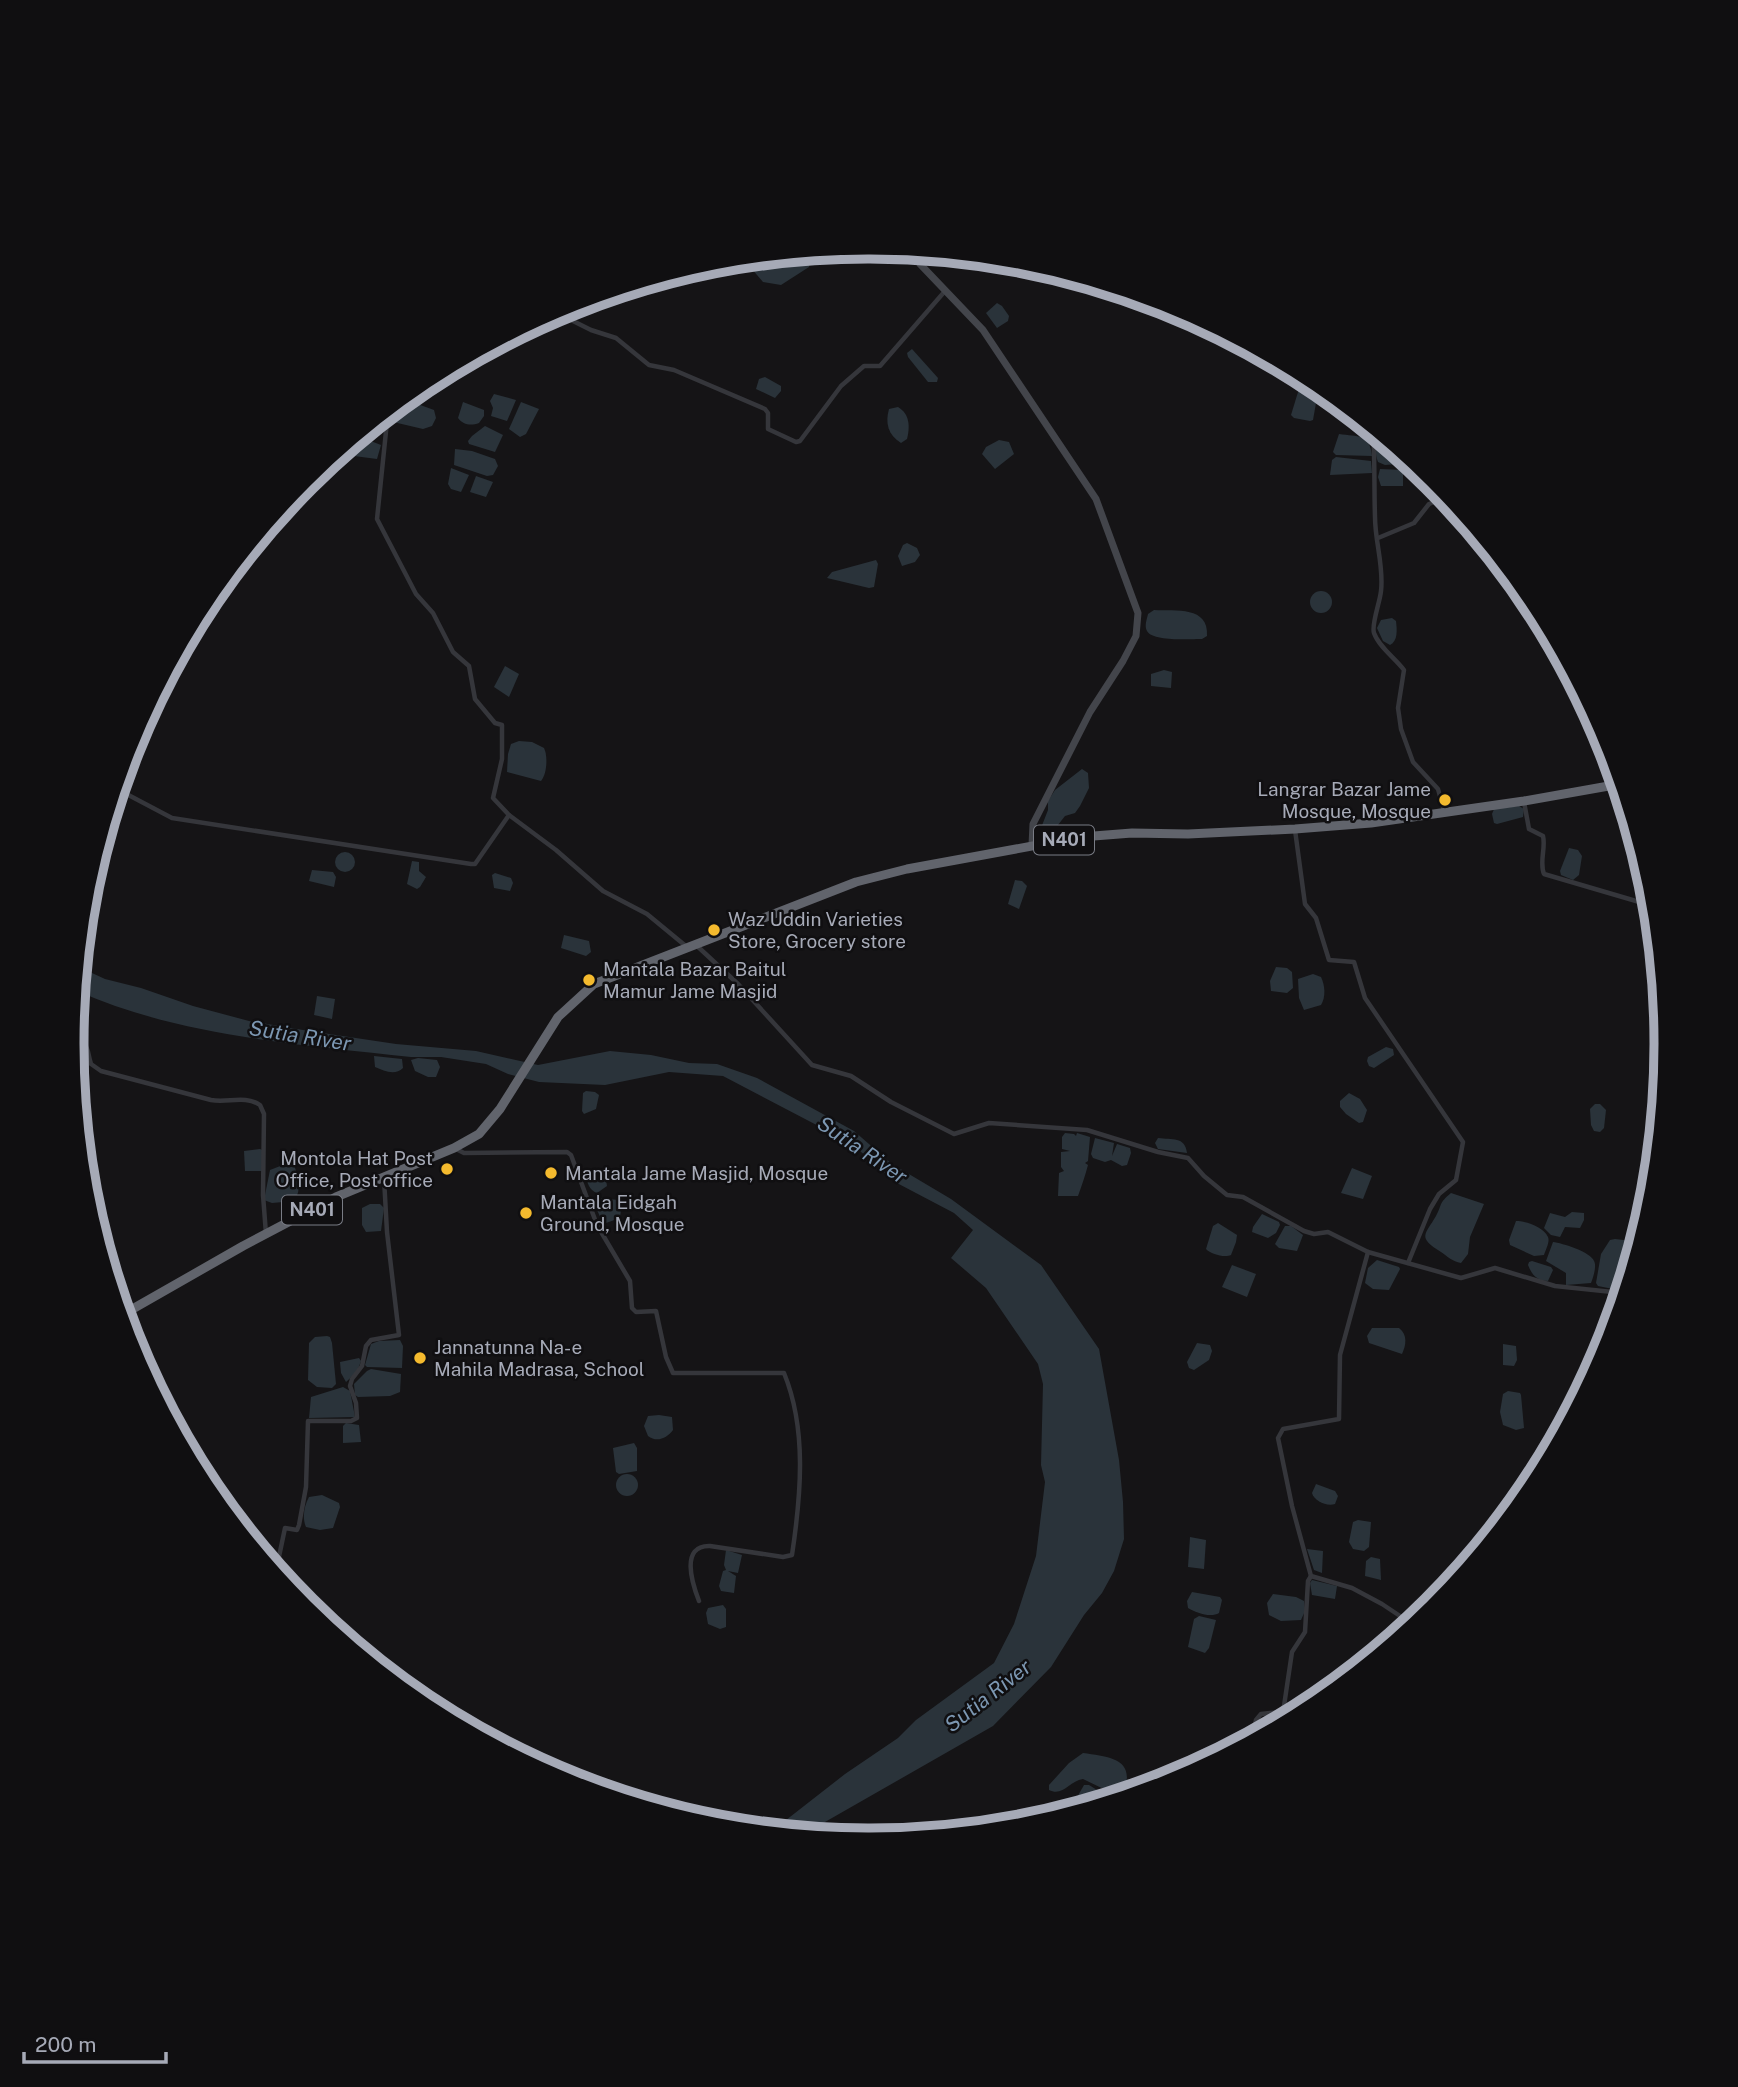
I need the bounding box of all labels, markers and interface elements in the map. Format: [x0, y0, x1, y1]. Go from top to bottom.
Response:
place label: Langrar Bazar Jame Mosque, Mosque [1257, 778, 1431, 822]
marker: Langrar Bazar Jame Mosque, Mosque [1437, 792, 1453, 808]
road number: N401 [1034, 826, 1094, 854]
place label: Waz Uddin Varieties Store, Grocery store [728, 908, 906, 952]
marker: Waz Uddin Varieties Store, Grocery store [706, 922, 722, 938]
place label: Mantala Bazar Baitul Mamur Jame Masjid [603, 958, 787, 1002]
marker: Mantala Bazar Baitul Mamur Jame Masjid [581, 972, 597, 988]
water label: Sutia River [247, 1015, 354, 1056]
water label: Sutia River [813, 1110, 913, 1189]
place label: Montola Hat Post Office, Post office [275, 1147, 433, 1191]
marker: Montola Hat Post Office, Post office [439, 1161, 455, 1177]
place label: Mantala Jame Masjid, Mosque [565, 1162, 828, 1184]
marker: Mantala Jame Masjid, Mosque [543, 1165, 559, 1181]
place label: Mantala Eidgah Ground, Mosque [540, 1191, 685, 1235]
road number: N401 [282, 1196, 342, 1224]
marker: Mantala Eidgah Ground, Mosque [518, 1205, 534, 1221]
place label: Jannatunna Na-e Mahila Madrasa, School [434, 1336, 644, 1380]
marker: Jannatunna Na-e Mahila Madrasa, School [412, 1350, 428, 1366]
water label: Sutia River [939, 1653, 1037, 1737]
scale bar [24, 2021, 166, 2064]
text: 200 m [35, 2032, 96, 2057]

